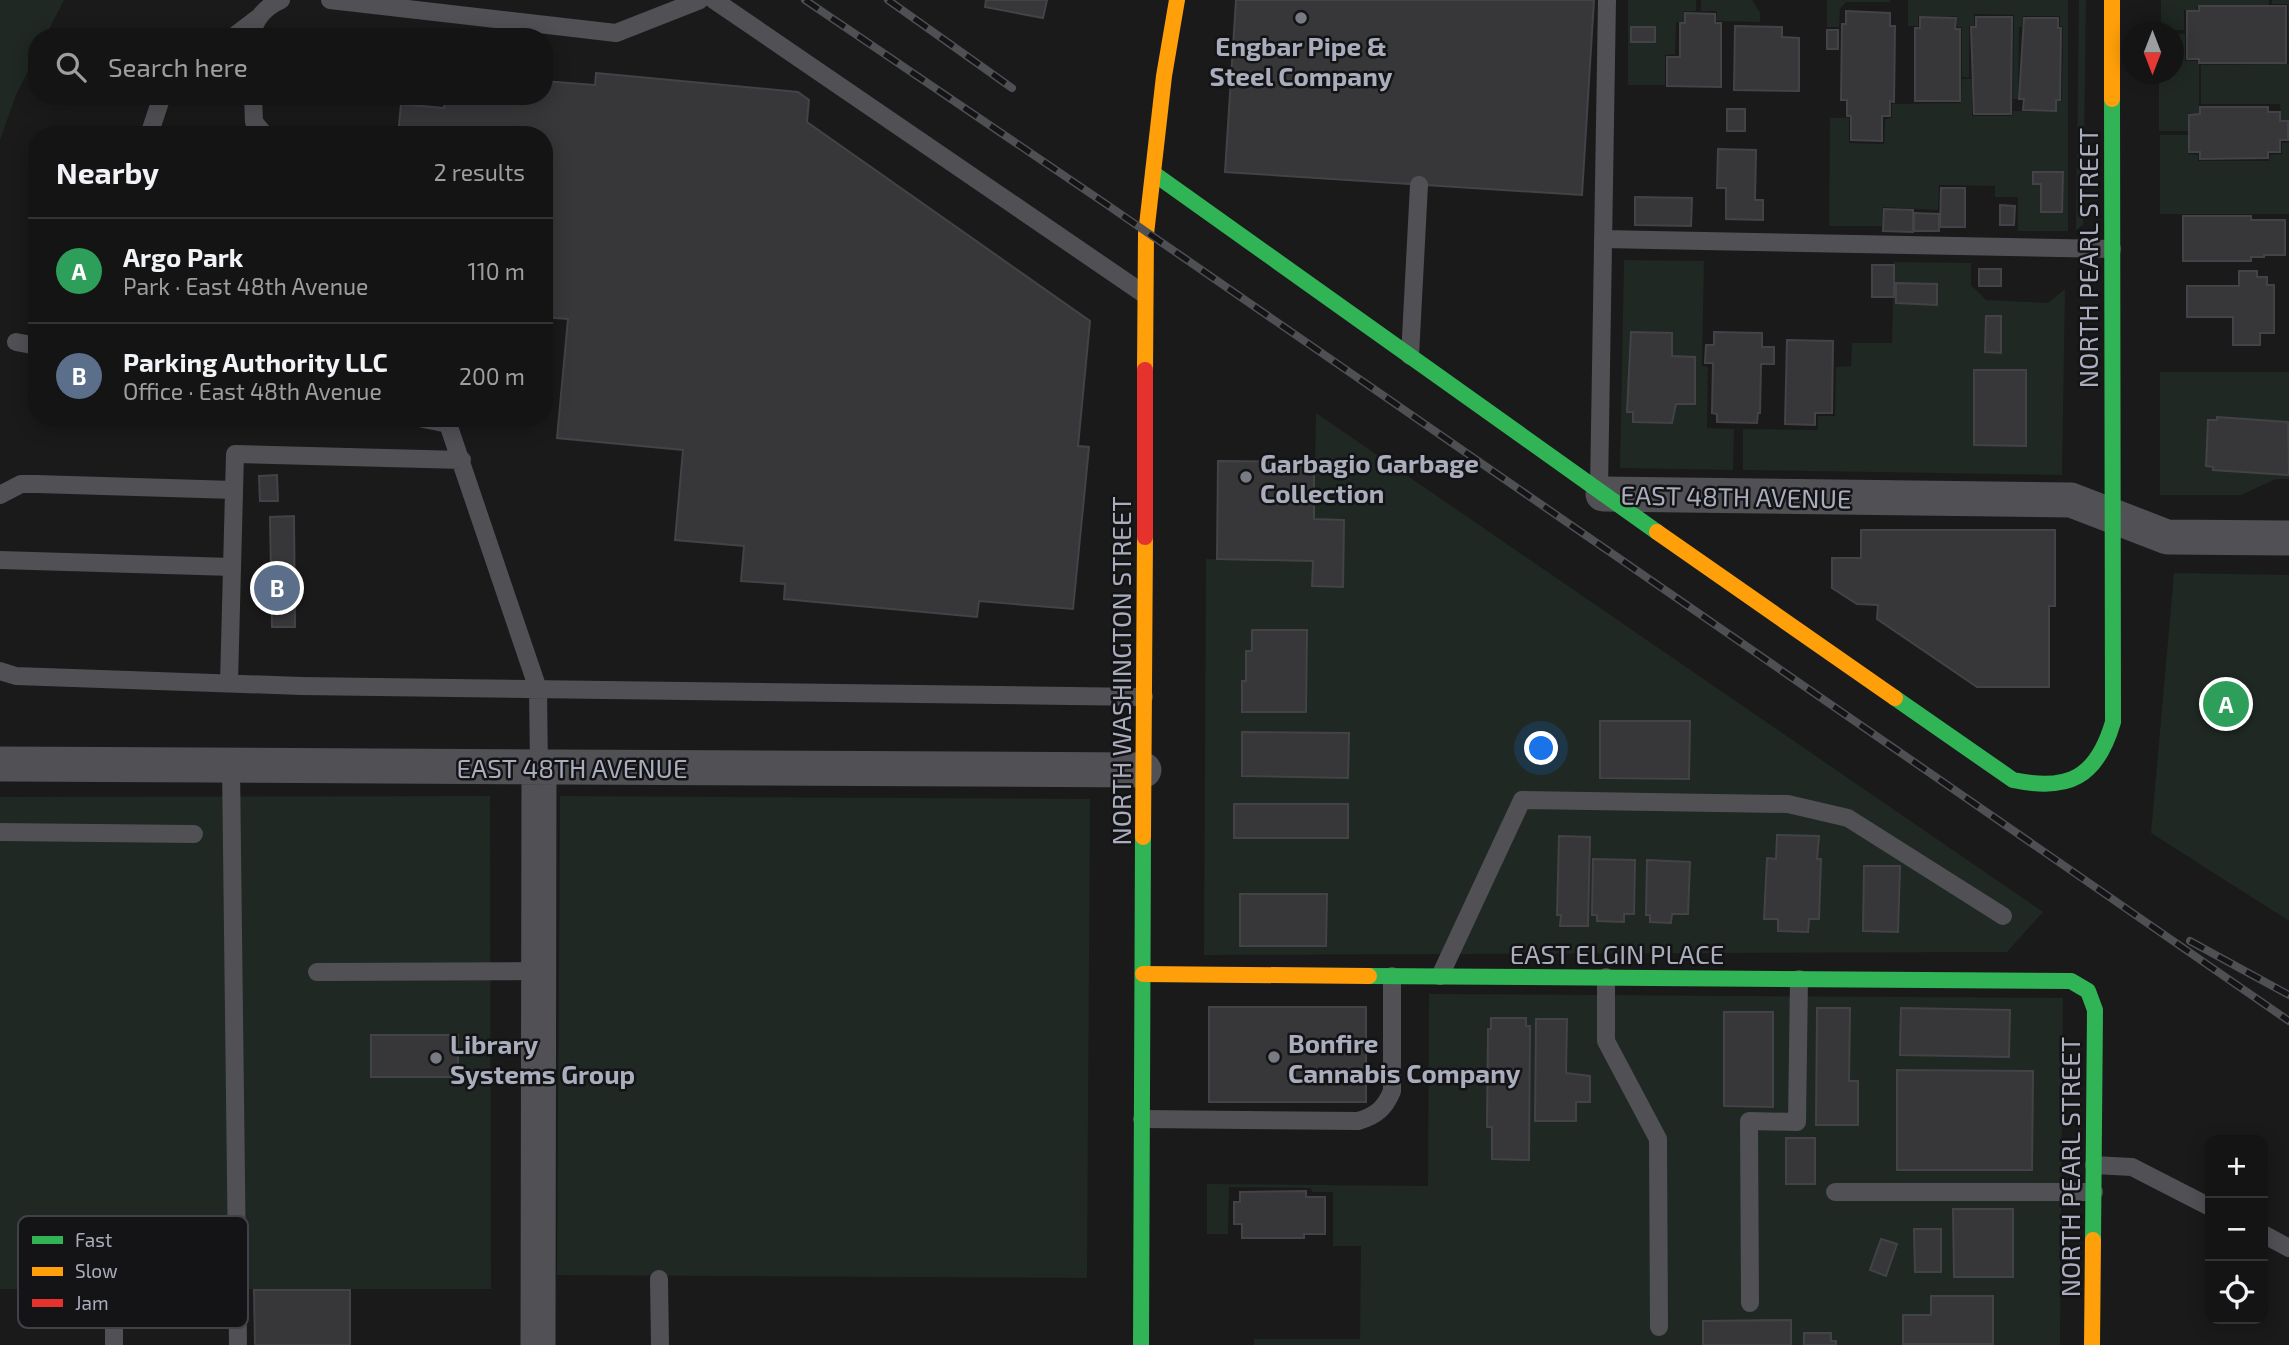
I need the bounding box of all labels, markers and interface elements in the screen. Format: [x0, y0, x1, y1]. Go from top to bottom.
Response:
marker: Engbar Pipe & Steel Company [1293, 10, 1309, 26]
north arrow [2121, 21, 2184, 84]
search box [28, 28, 553, 105]
place label: Engbar Pipe & Steel Company [1209, 30, 1393, 92]
icon: search [52, 48, 90, 86]
text: Search here [108, 51, 248, 82]
street label: NORTH PEARL STREET [2072, 128, 2103, 388]
text: Nearby [56, 154, 159, 190]
text: 2 results [434, 158, 525, 186]
text: Argo Park [123, 241, 243, 272]
text: A [71, 257, 87, 285]
text: 110 m [468, 257, 525, 285]
text: Park · East 48th Avenue [123, 272, 368, 300]
text: Parking Authority LLC [123, 346, 388, 377]
text: B [72, 362, 86, 390]
text: 200 m [459, 362, 525, 390]
text: Office · East 48th Avenue [123, 377, 382, 405]
place label: Garbagio Garbage Collection [1260, 447, 1479, 508]
marker: Garbagio Garbage Collection [1238, 469, 1254, 485]
street label: EAST 48TH AVENUE [1620, 478, 1852, 514]
street label: NORTH WASHINGTON STREET [1105, 496, 1136, 846]
pin: B [254, 562, 300, 614]
pin: A [2203, 678, 2249, 730]
your location [1524, 731, 1558, 765]
street label: EAST 48TH AVENUE [457, 752, 687, 783]
street label: EAST ELGIN PLACE [1510, 938, 1724, 969]
place label: Bonfire Cannabis Company [1288, 1027, 1521, 1089]
place label: Library Systems Group [450, 1028, 635, 1090]
street label: NORTH PEARL STREET [2054, 1037, 2085, 1297]
marker: Bonfire Cannabis Company [1266, 1049, 1282, 1065]
marker: Library Systems Group [428, 1050, 444, 1066]
map controls [2205, 1135, 2268, 1324]
button: + [2205, 1135, 2268, 1198]
button: − [2205, 1198, 2268, 1261]
legend [18, 1216, 248, 1328]
text: Fast [75, 1228, 112, 1251]
text: Slow [75, 1259, 118, 1282]
button: locate [2205, 1261, 2268, 1324]
text: Jam [75, 1291, 109, 1314]

